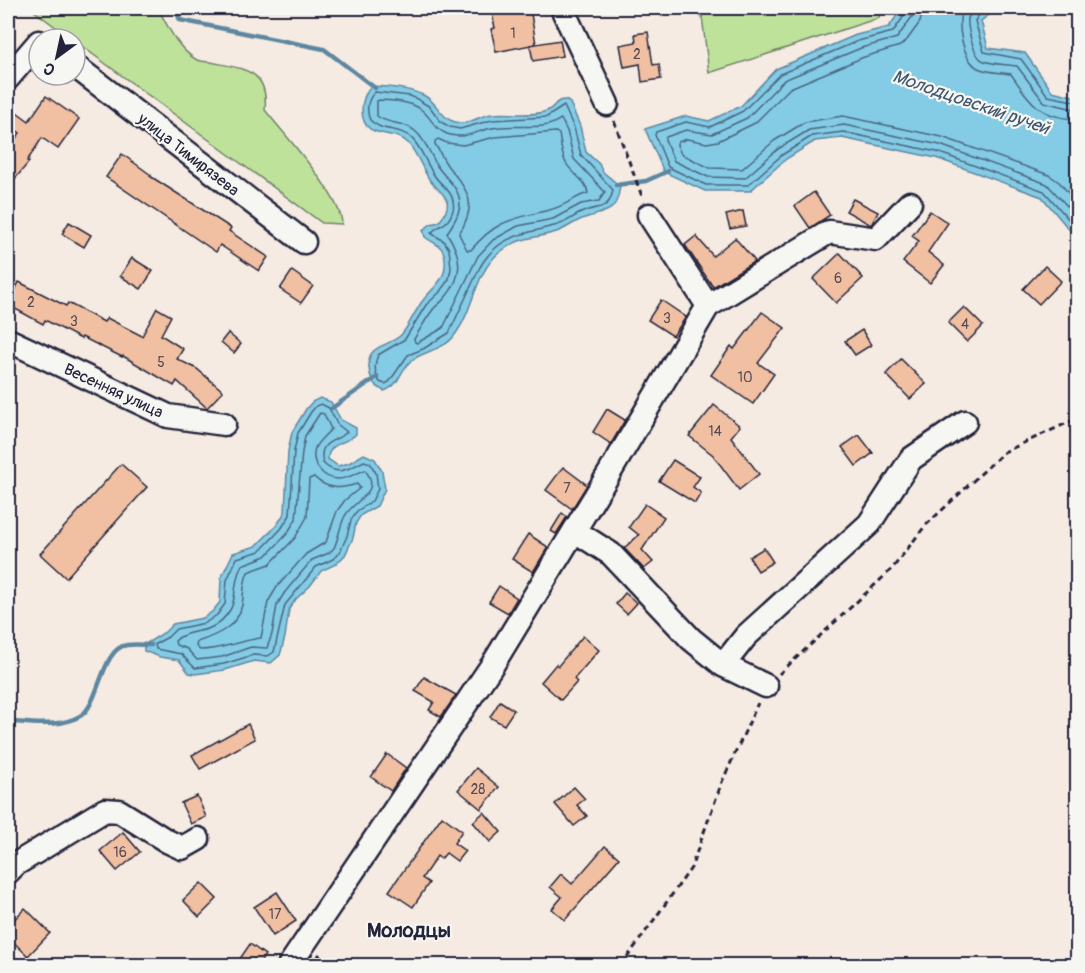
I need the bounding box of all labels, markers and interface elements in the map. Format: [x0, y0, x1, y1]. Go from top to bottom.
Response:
house number: 1 [510, 25, 516, 42]
north arrow [27, 27, 87, 87]
house number: 2 [633, 46, 641, 63]
text: С [40, 58, 59, 80]
water label: Молодцовский ручей [889, 65, 1053, 141]
street label: улица Тимирязева [133, 108, 243, 201]
house number: 6 [834, 270, 842, 287]
house number: 2 [27, 294, 35, 311]
house number: 3 [663, 310, 671, 327]
house number: 3 [70, 313, 78, 330]
house number: 4 [961, 316, 969, 333]
house number: 5 [157, 354, 165, 371]
street label: Весенняя улица [61, 359, 166, 423]
house number: 10 [737, 369, 753, 386]
house number: 14 [708, 423, 722, 440]
house number: 7 [563, 480, 571, 497]
house number: 28 [471, 781, 485, 798]
house number: 16 [113, 844, 127, 861]
house number: 17 [269, 906, 282, 923]
district label: Молодцы [367, 918, 451, 943]

